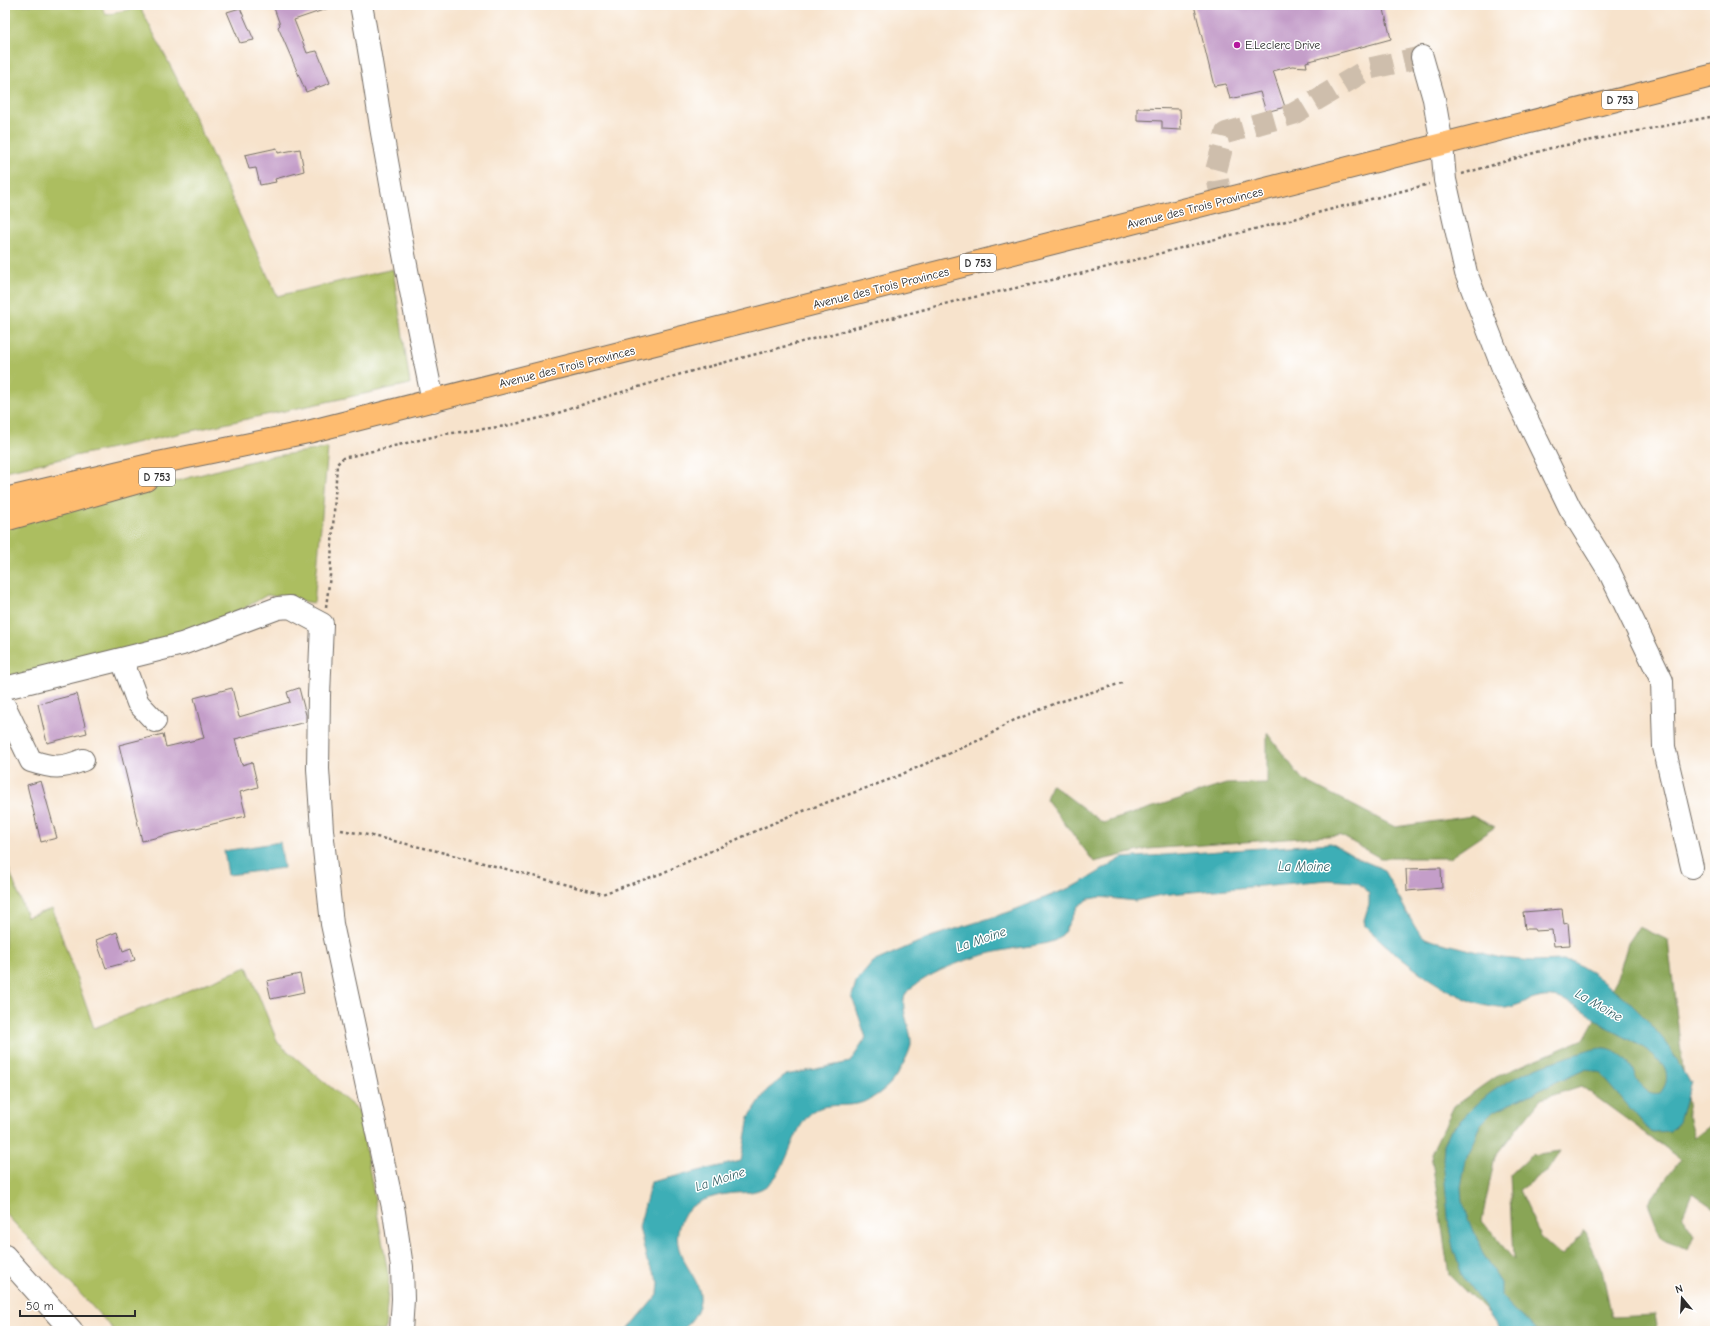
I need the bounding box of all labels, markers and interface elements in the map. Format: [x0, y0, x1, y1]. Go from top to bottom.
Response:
place label: E.Leclerc Drive [1245, 38, 1320, 52]
marker: E.Leclerc Drive [1232, 40, 1242, 50]
road number: D 753 [1602, 91, 1638, 109]
street label: Avenue des Trois Provinces [1126, 184, 1264, 232]
road number: D 753 [960, 254, 996, 272]
street label: Avenue des Trois Provinces [812, 264, 950, 312]
street label: Avenue des Trois Provinces [498, 343, 636, 391]
road number: D 753 [139, 468, 175, 486]
water label: La Moine [1278, 859, 1330, 874]
water label: La Moine [954, 923, 1008, 955]
water label: La Moine [1573, 986, 1626, 1025]
water label: La Moine [693, 1164, 747, 1194]
north arrow [1662, 1278, 1702, 1318]
text: N [1674, 1282, 1684, 1296]
scale bar [20, 1292, 135, 1318]
text: 50 m [26, 1299, 54, 1313]

